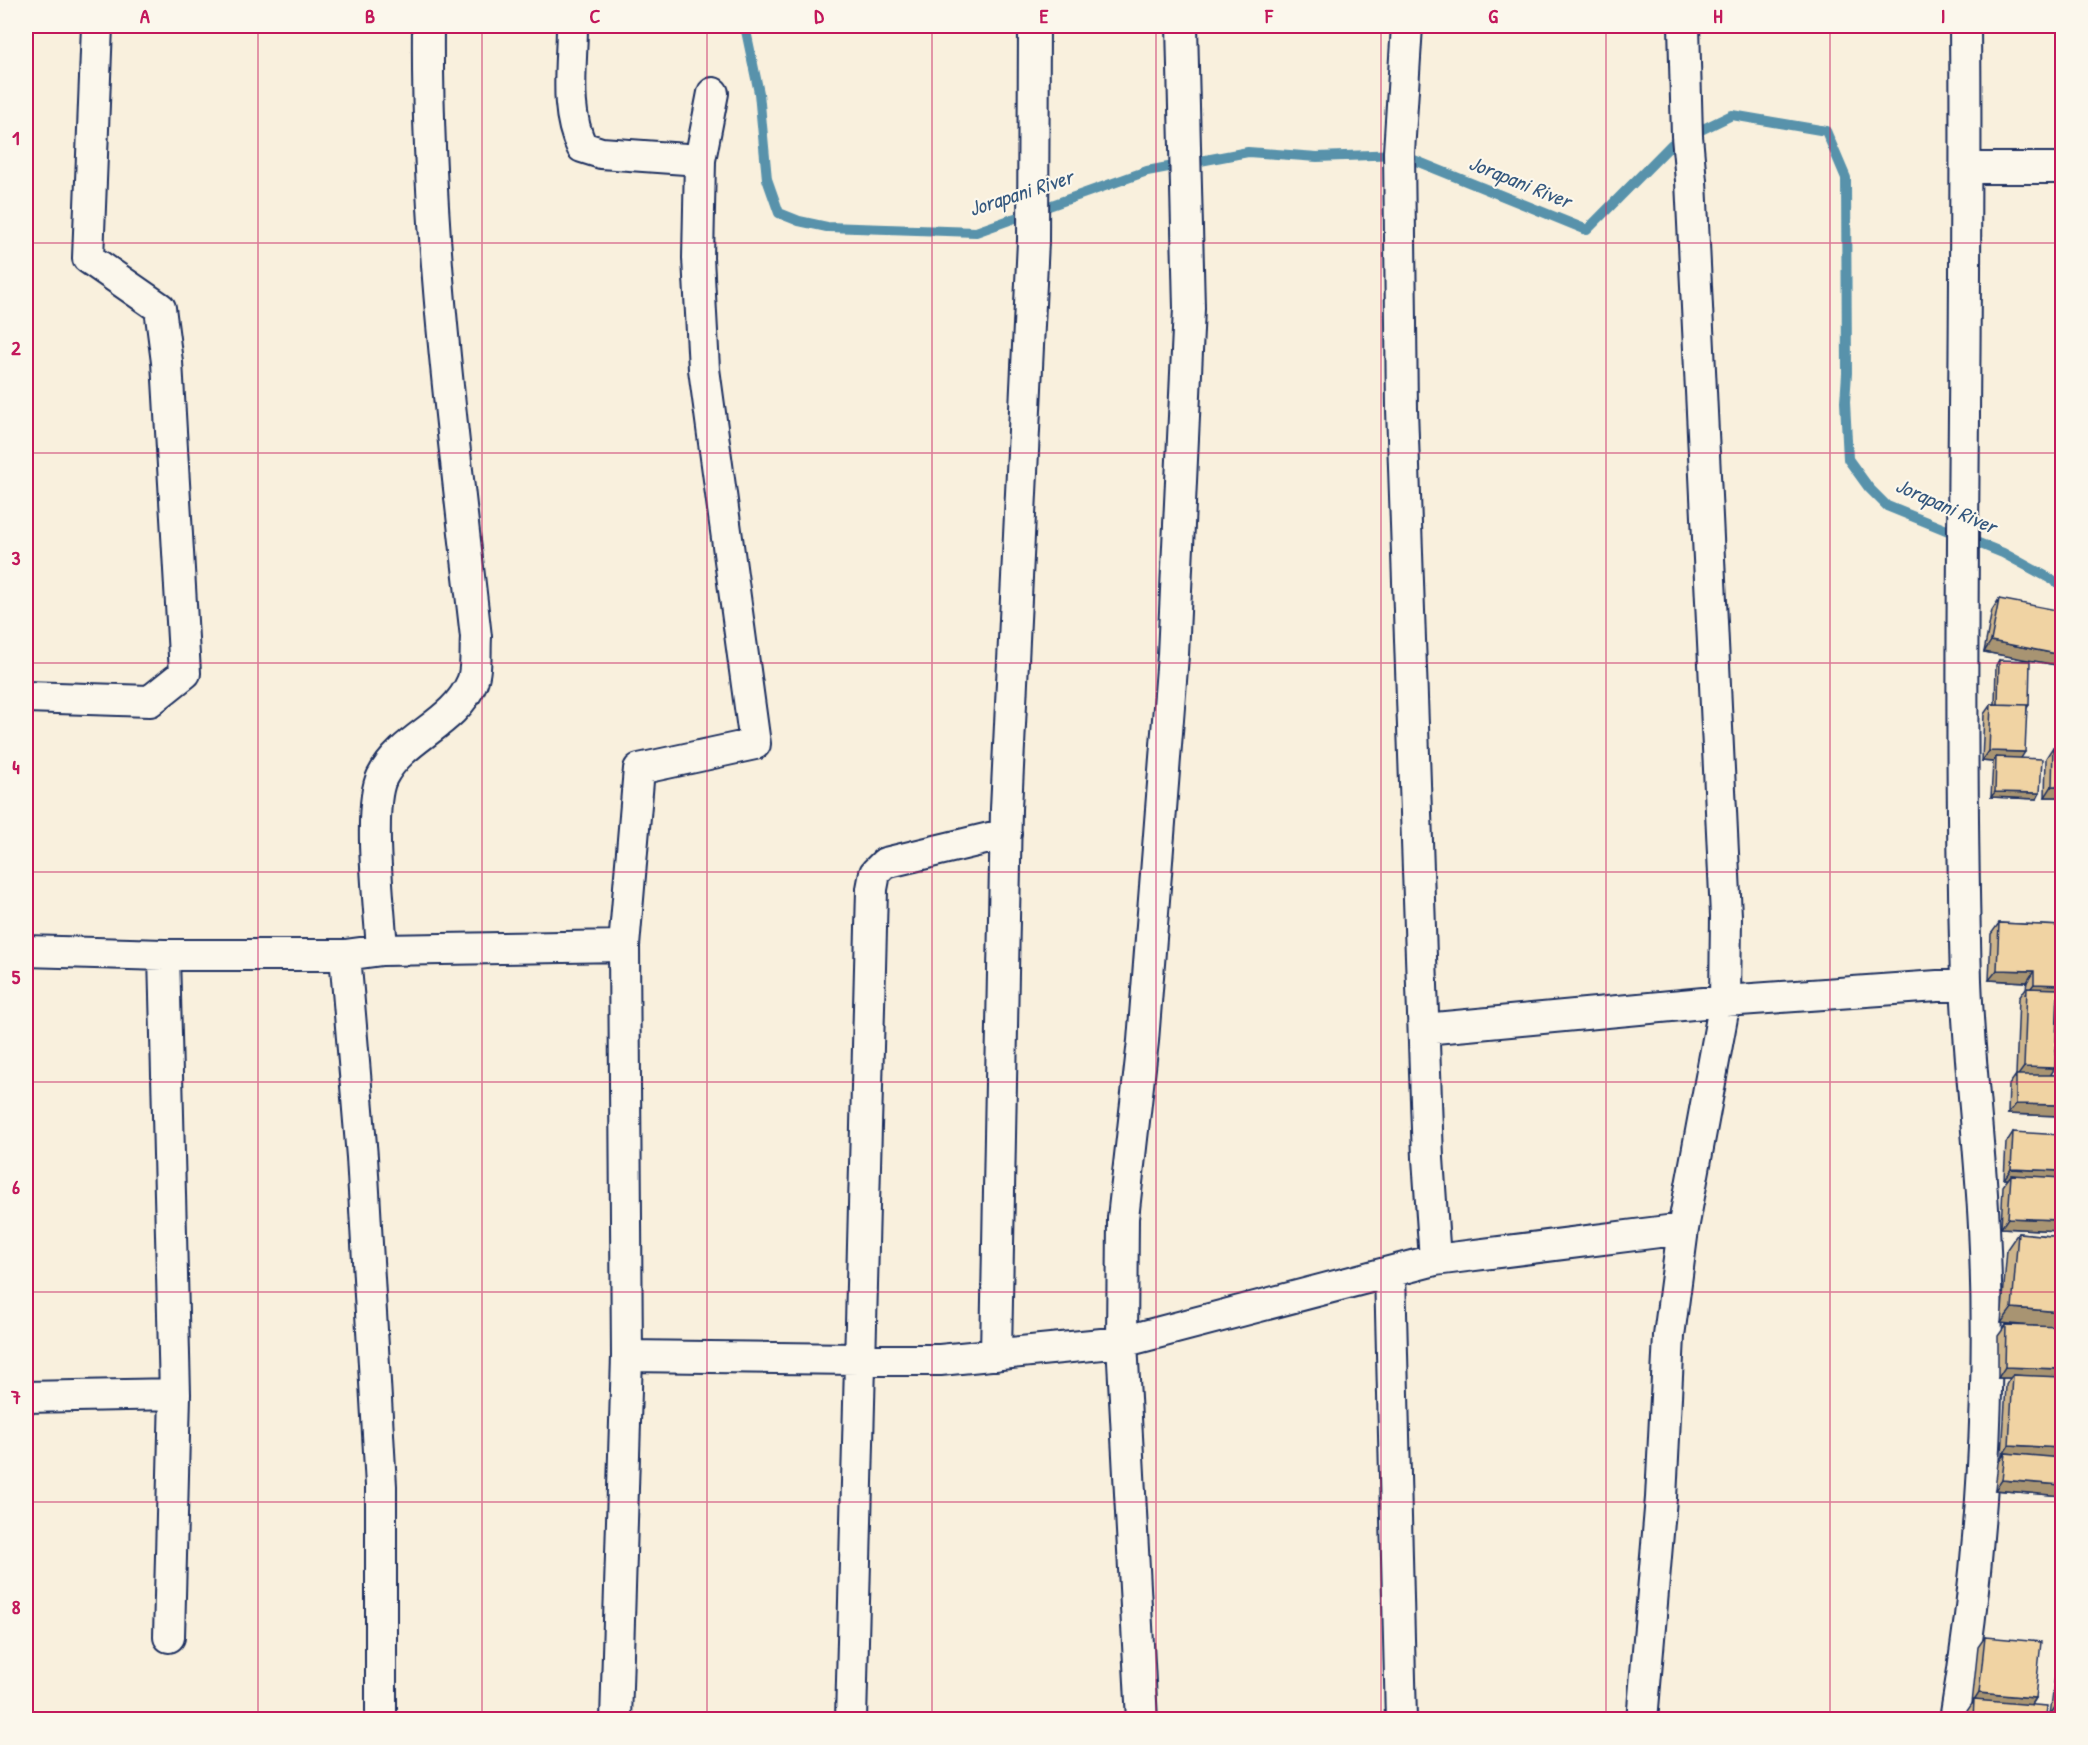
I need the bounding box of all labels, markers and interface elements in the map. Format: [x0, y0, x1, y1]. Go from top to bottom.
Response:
text: A [140, 2, 150, 29]
text: B [365, 2, 375, 29]
text: C [590, 2, 601, 29]
text: D [814, 2, 824, 29]
text: E [1040, 2, 1049, 29]
text: F [1264, 2, 1274, 29]
text: G [1488, 2, 1498, 29]
text: H [1713, 2, 1723, 29]
text: I [1941, 2, 1945, 29]
text: 1 [12, 124, 20, 151]
water label: Jorapani River [1465, 148, 1578, 216]
water label: Jorapani River [965, 161, 1079, 223]
text: 2 [11, 334, 21, 361]
water label: Jorapani River [1891, 470, 2004, 542]
text: 3 [12, 544, 21, 571]
text: 4 [12, 753, 20, 780]
text: 5 [12, 963, 21, 990]
text: 6 [12, 1173, 20, 1200]
text: 7 [10, 1383, 21, 1410]
text: 8 [12, 1593, 21, 1620]

